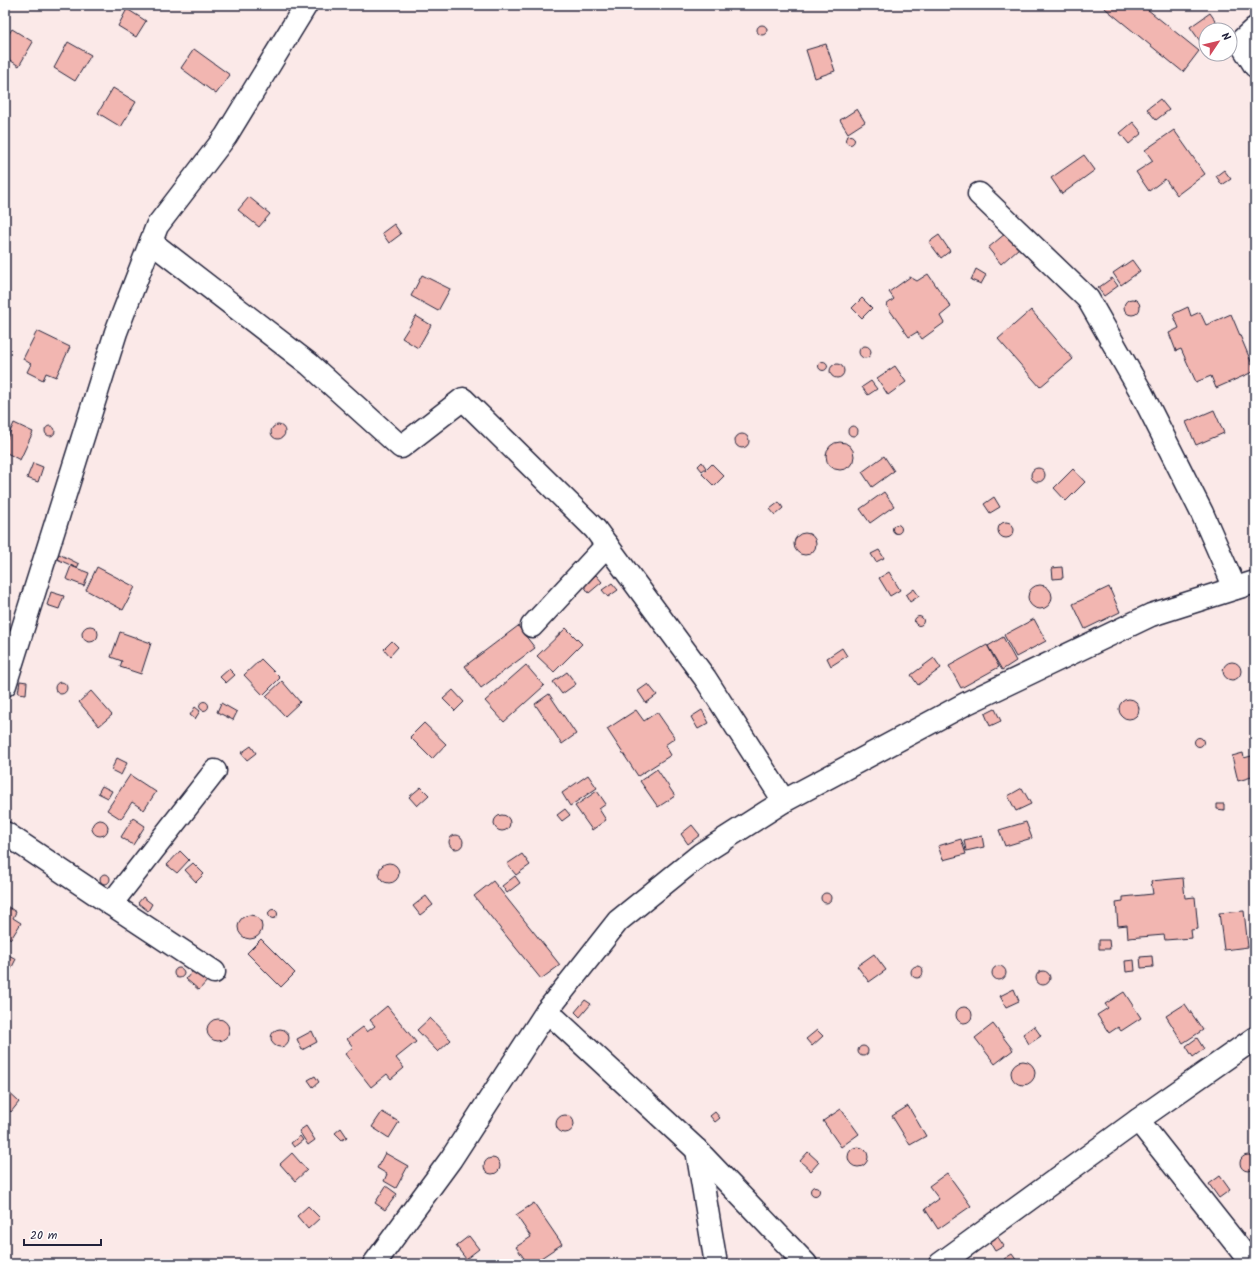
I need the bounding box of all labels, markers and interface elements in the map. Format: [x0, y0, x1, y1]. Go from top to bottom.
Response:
north arrow [1198, 22, 1238, 62]
text: N [1216, 29, 1235, 45]
scale bar [24, 1221, 101, 1247]
text: 20 m [30, 1226, 58, 1245]

